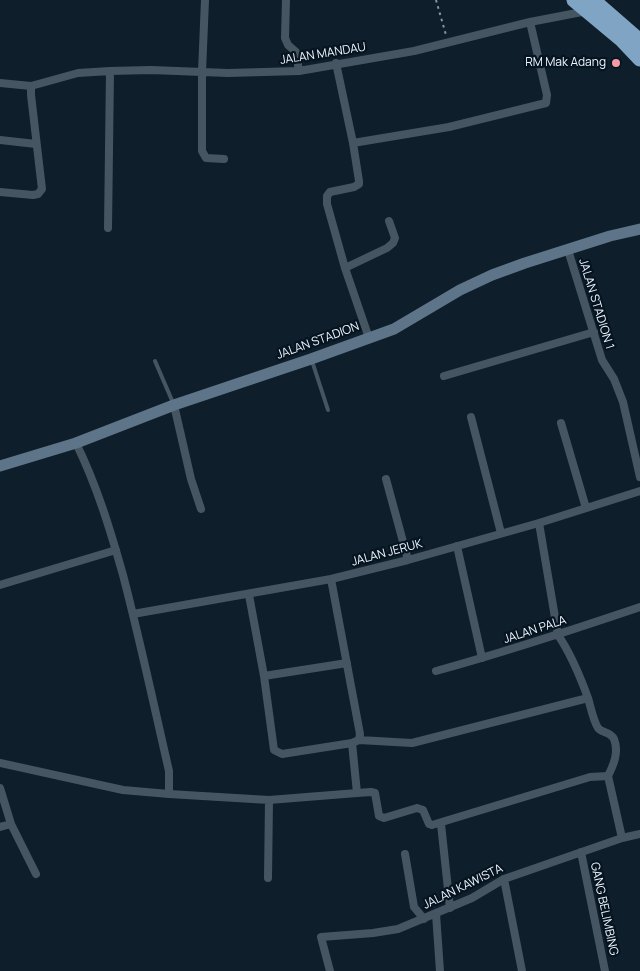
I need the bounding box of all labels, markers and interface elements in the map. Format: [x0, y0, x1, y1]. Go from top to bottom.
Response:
street label: JALAN MANDAU [279, 40, 367, 68]
place label: RM Mak Adang [525, 56, 606, 70]
marker: RM Mak Adang [610, 57, 622, 69]
street label: JALAN STADION 1 [575, 257, 617, 351]
street label: JALAN STADION [275, 319, 361, 363]
street label: JALAN JERUK [350, 537, 424, 569]
street label: JALAN PALA [502, 613, 568, 647]
street label: JALAN KAWISTA [421, 861, 505, 913]
street label: GANG BELIMBING [587, 861, 621, 957]

